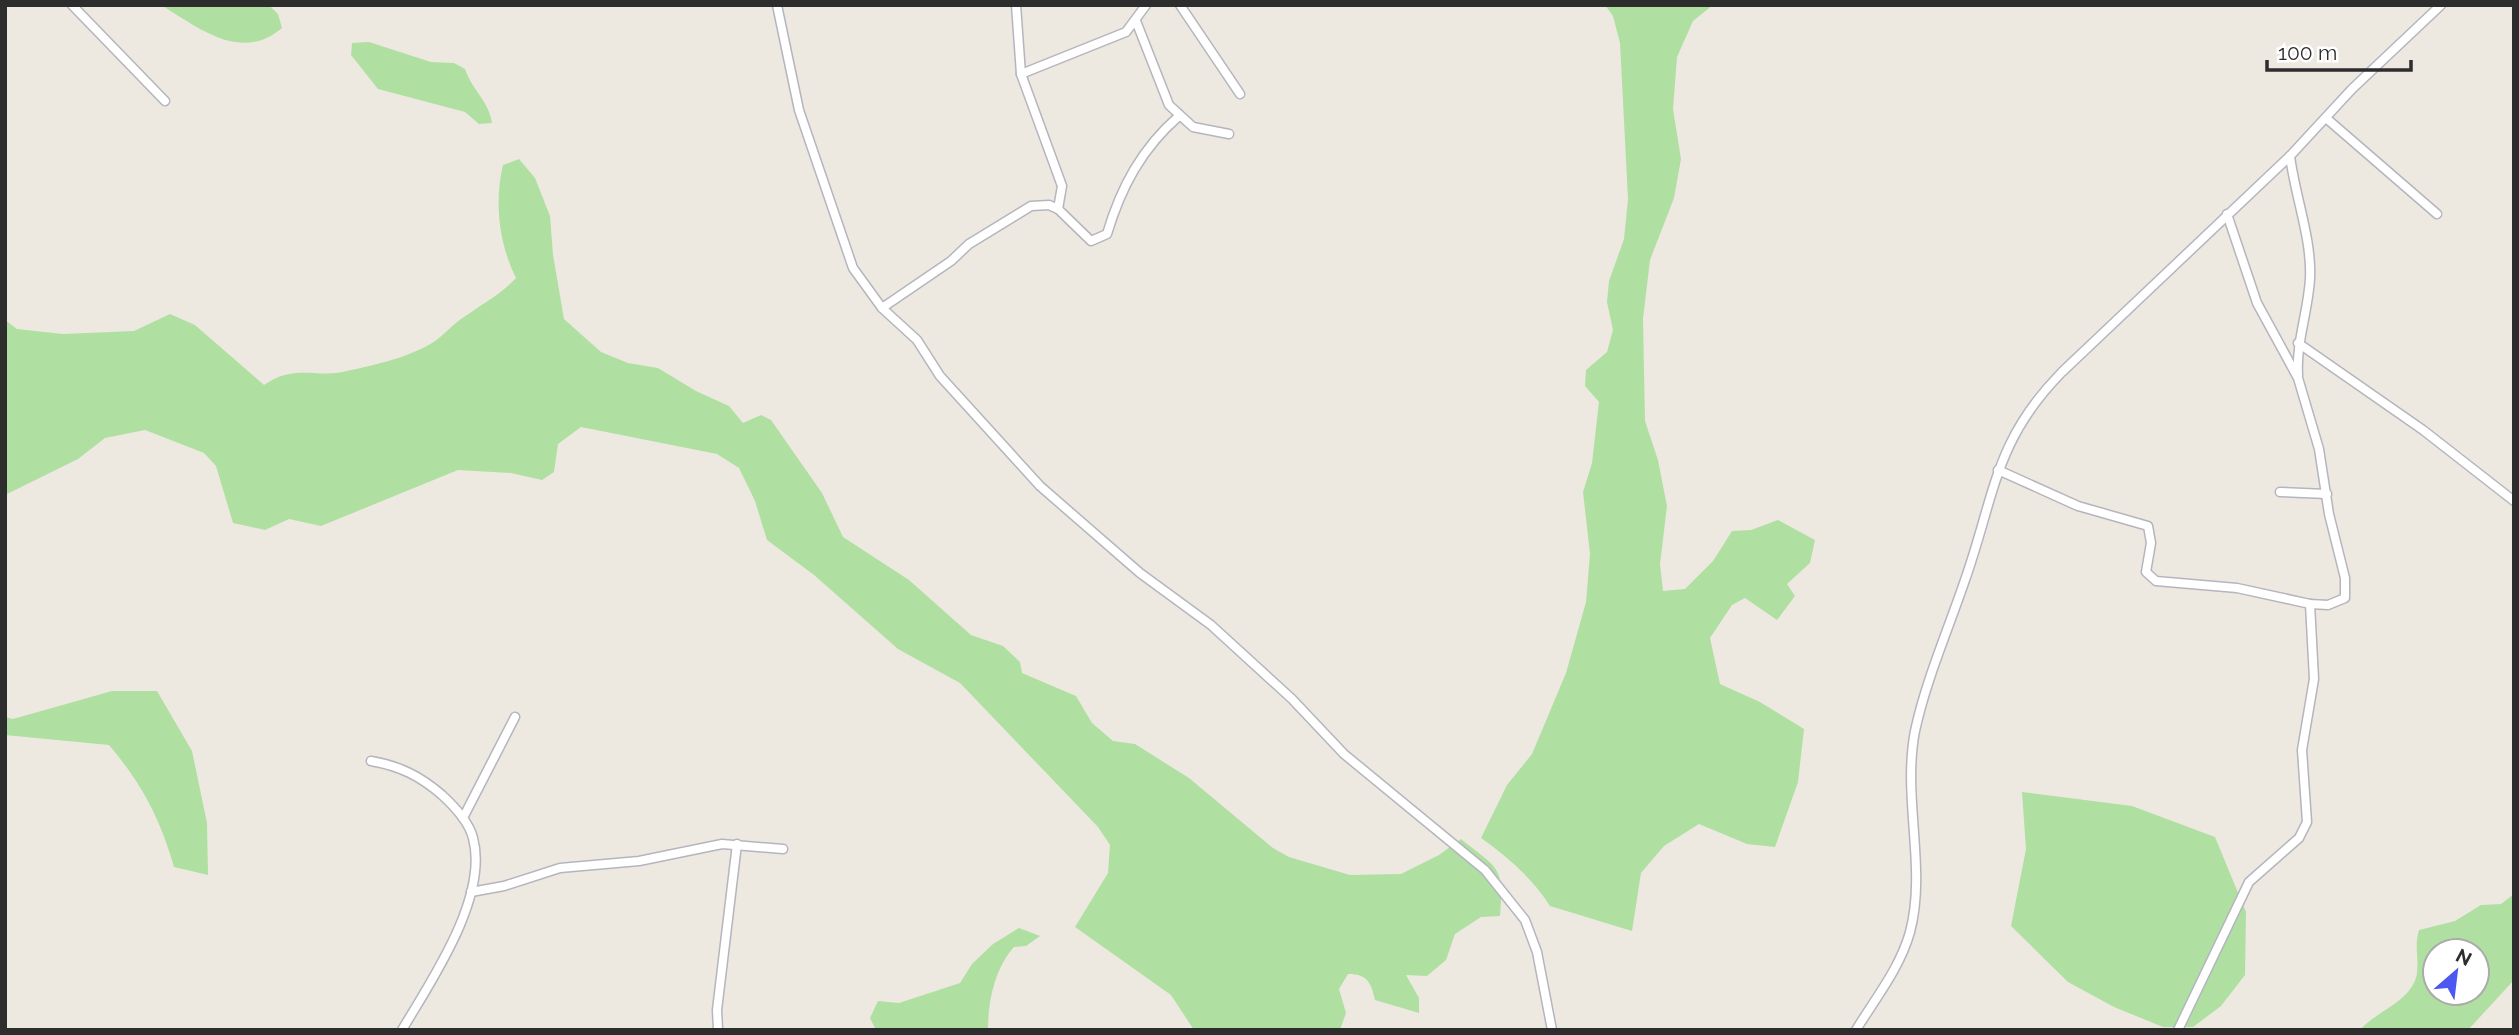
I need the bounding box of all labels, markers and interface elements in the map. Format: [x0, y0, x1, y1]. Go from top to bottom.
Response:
scale bar [2267, 28, 2410, 72]
text: 100 m [2278, 40, 2337, 65]
north arrow [2421, 937, 2491, 1007]
text: N [2452, 944, 2476, 970]

